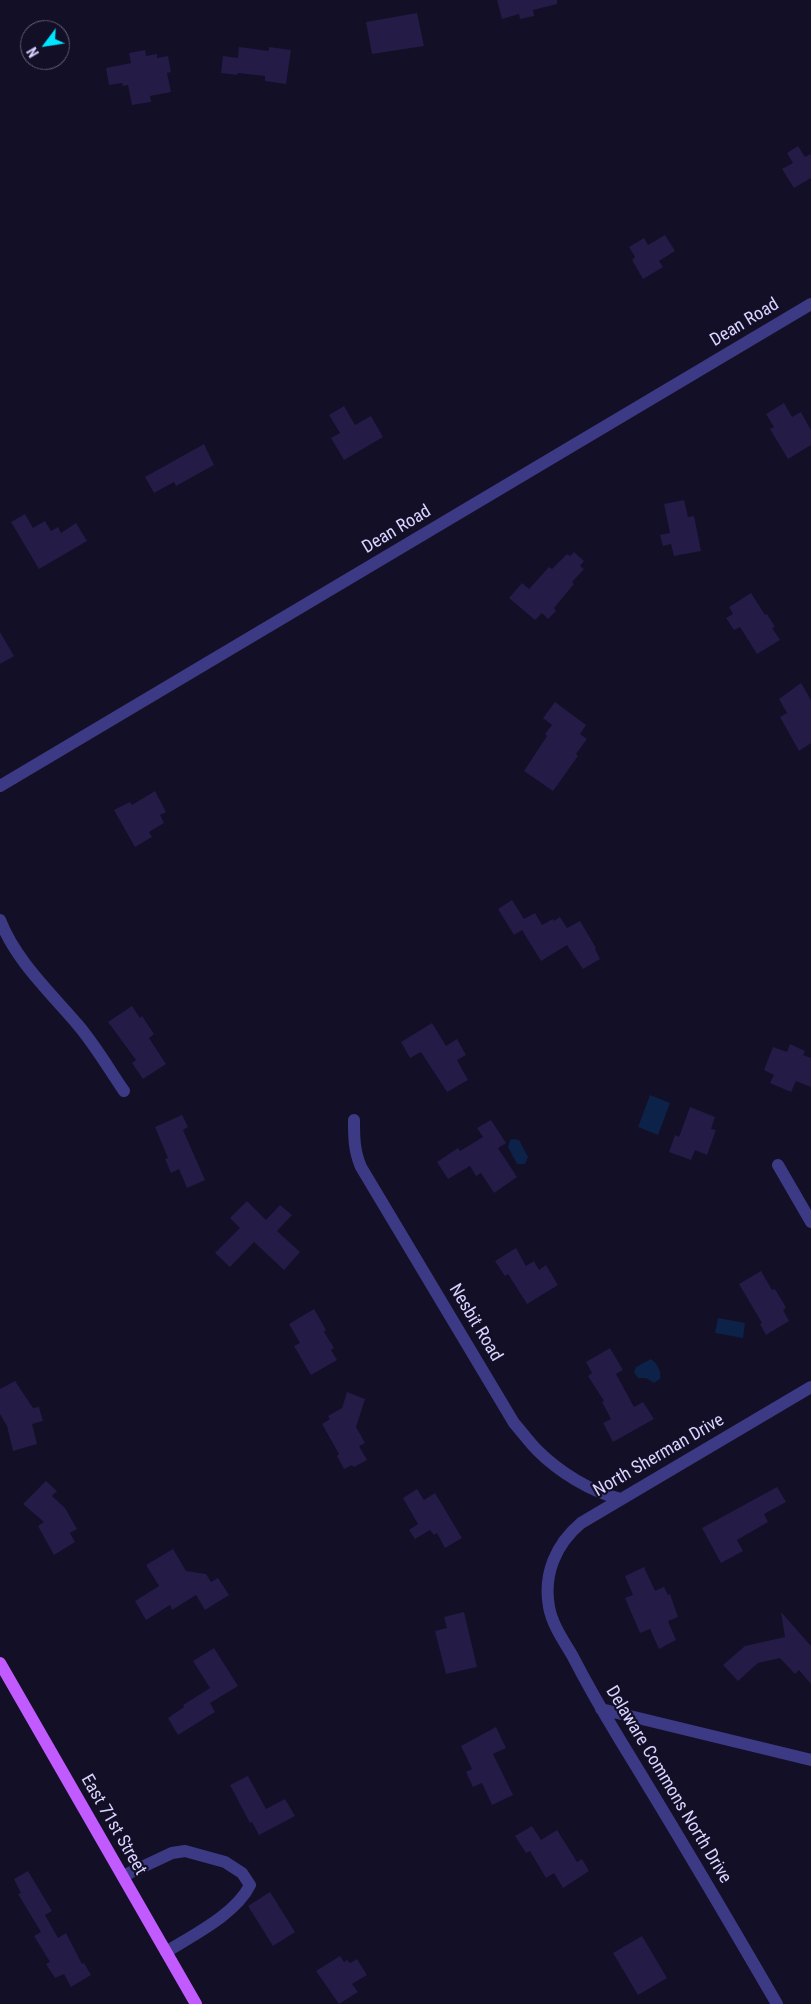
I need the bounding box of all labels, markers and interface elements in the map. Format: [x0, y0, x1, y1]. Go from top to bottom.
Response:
north arrow [20, 20, 70, 70]
text: N [24, 44, 42, 60]
street label: Dean Road [707, 294, 783, 352]
street label: Dean Road [359, 501, 435, 559]
street label: Nesbit Road [443, 1280, 507, 1366]
street label: North Sherman Drive [590, 1410, 728, 1502]
street label: Delaware Commons North Drive [600, 1682, 736, 1888]
street label: East 71st Street [75, 1771, 151, 1879]

